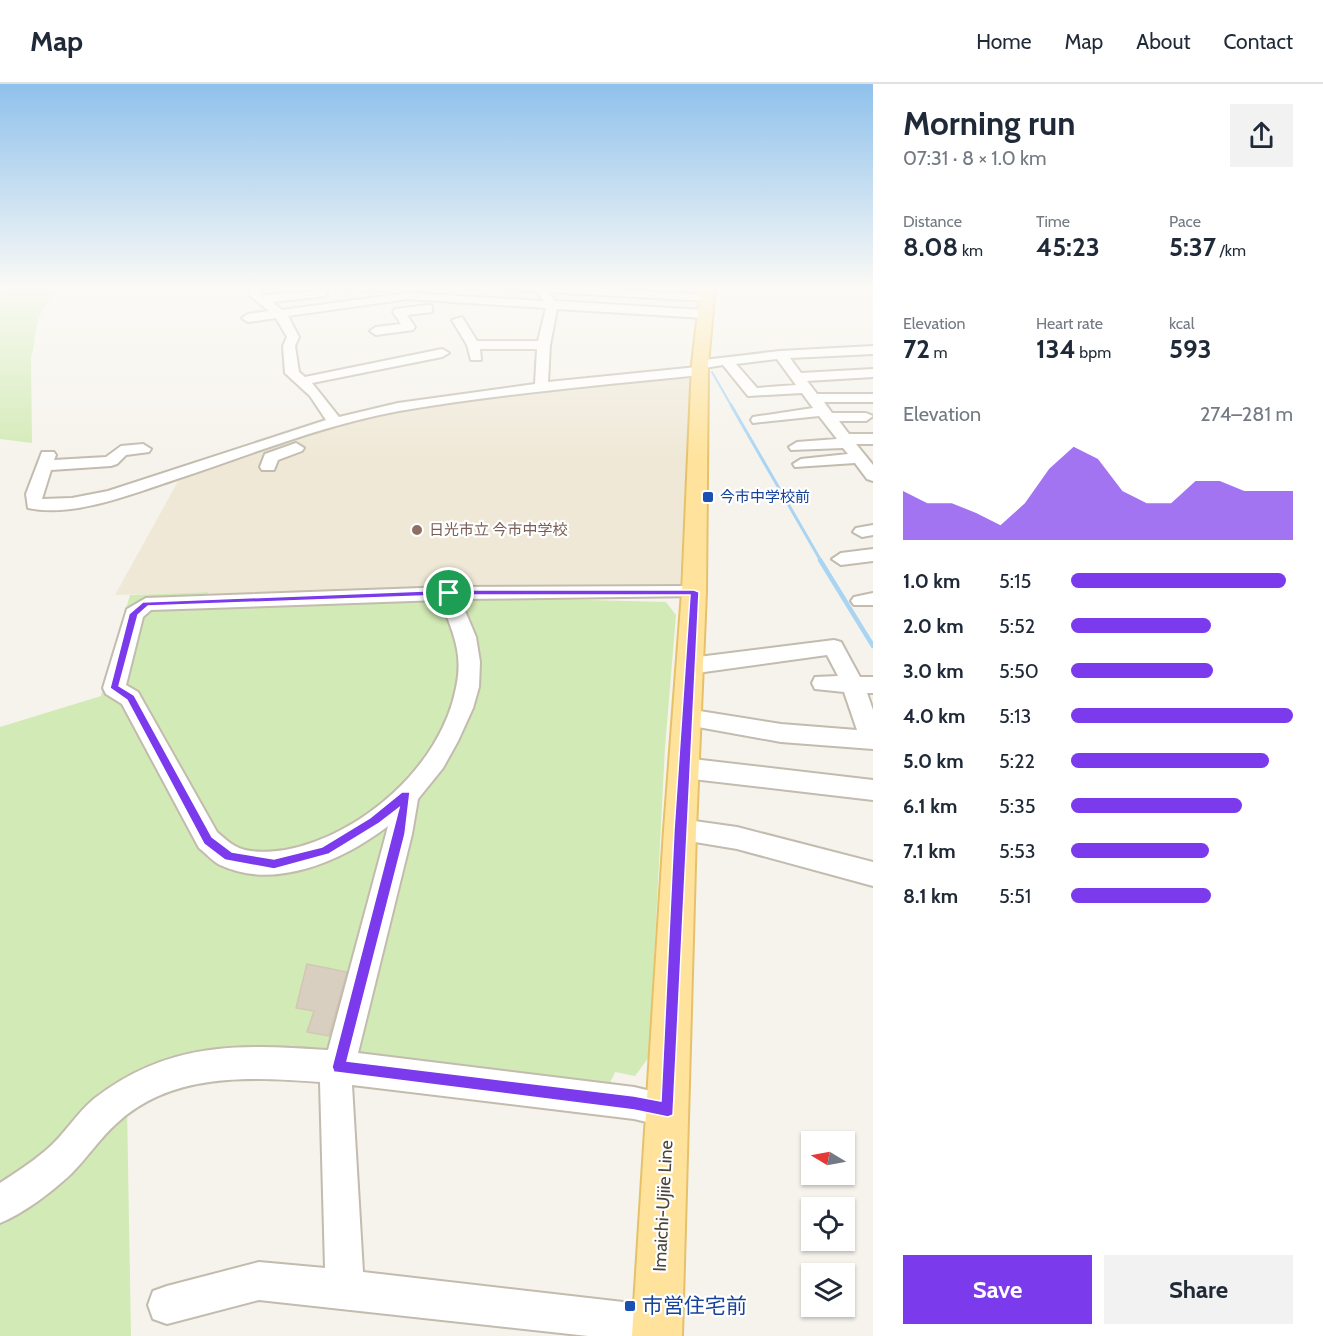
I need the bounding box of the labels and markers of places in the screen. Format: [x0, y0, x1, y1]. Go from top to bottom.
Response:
place label: 今市中学校前 [720, 488, 810, 506]
marker: 今市中学校前 [701, 490, 715, 504]
place label: 日光市立 今市中学校 [429, 521, 567, 539]
marker: 日光市立 今市中学校 [410, 523, 424, 537]
pin [423, 567, 474, 618]
place label: 市営住宅前 [642, 1293, 747, 1318]
marker: 市営住宅前 [623, 1299, 637, 1313]

